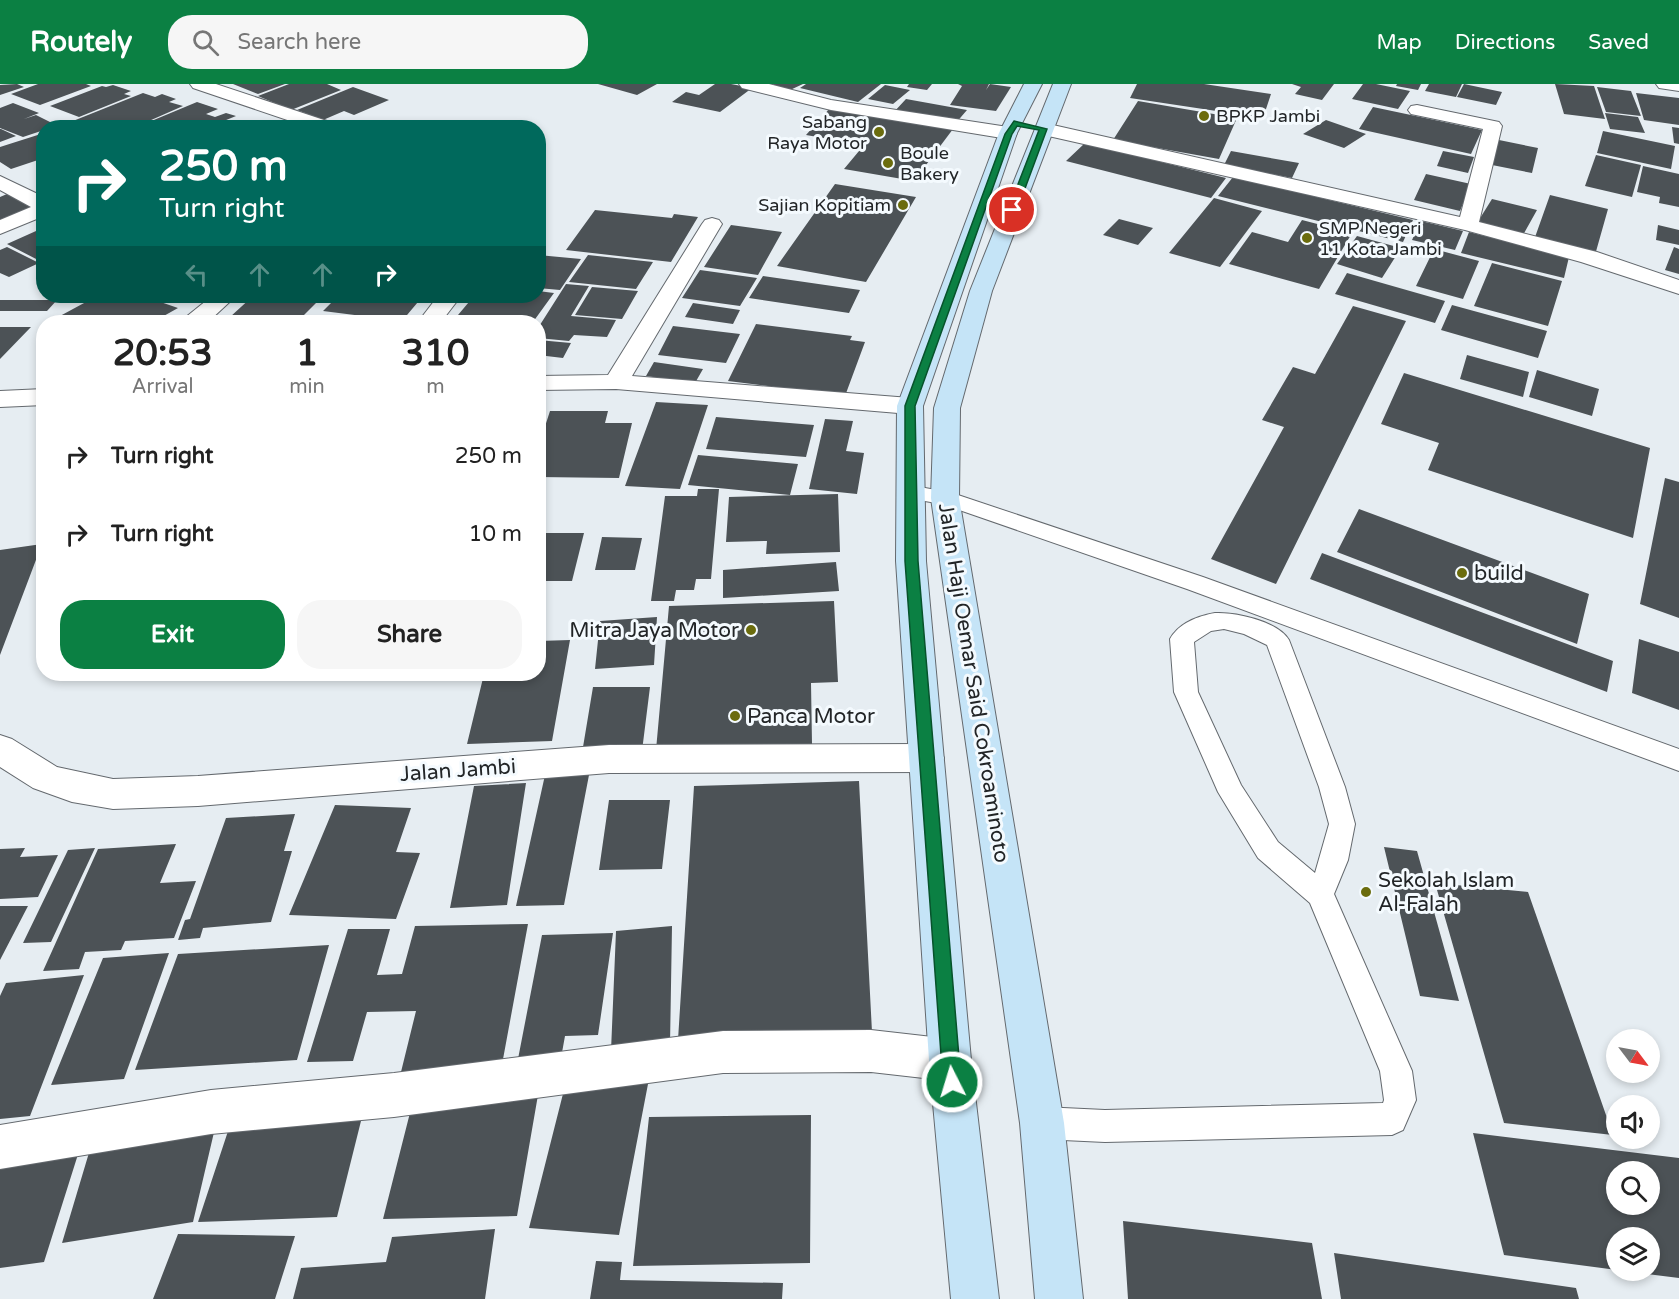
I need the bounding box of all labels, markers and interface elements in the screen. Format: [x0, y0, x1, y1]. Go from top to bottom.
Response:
search box [168, 15, 588, 69]
text: Routely [30, 25, 132, 59]
icon: search [189, 26, 222, 59]
text: Search here [237, 29, 361, 55]
text: Map [1376, 30, 1422, 55]
text: Directions [1455, 30, 1555, 55]
text: Saved [1588, 30, 1649, 55]
place label: BPKP Jambi [1216, 105, 1320, 127]
marker: BPKP Jambi [1197, 109, 1211, 123]
place label: Sabang Raya Motor [767, 111, 867, 154]
marker: Sabang Raya Motor [872, 125, 886, 139]
text: 250 m [159, 141, 288, 192]
place label: Boule Bakery [900, 142, 959, 185]
icon: right [60, 144, 138, 222]
marker: Boule Bakery [881, 156, 895, 170]
pin [986, 184, 1037, 235]
text: Turn right [159, 192, 285, 225]
icon: arrive [995, 193, 1028, 226]
place label: Sajian Kopitiam [758, 194, 891, 216]
marker: Sajian Kopitiam [896, 198, 910, 212]
place label: SMP Negeri 11 Kota Jambi [1319, 217, 1442, 260]
marker: SMP Negeri 11 Kota Jambi [1300, 231, 1314, 245]
icon: left [180, 258, 213, 291]
icon: ahead [243, 258, 276, 291]
icon: ahead [306, 258, 339, 291]
icon: right [369, 258, 402, 291]
text: 20:53 [113, 332, 213, 375]
text: 1 [296, 332, 318, 375]
text: 310 [401, 332, 469, 375]
text: Arrival [132, 375, 194, 399]
text: min [289, 375, 325, 399]
text: m [426, 375, 445, 399]
icon: right [60, 440, 93, 473]
text: Turn right [111, 443, 213, 469]
text: 250 m [455, 443, 522, 469]
street label: Jalan Haji Oemar Said Cokroaminoto [933, 501, 1014, 865]
icon: right [60, 518, 93, 551]
text: Turn right [111, 521, 213, 547]
text: 10 m [468, 521, 522, 547]
place label: build [1474, 561, 1524, 586]
marker: build [1455, 566, 1469, 580]
button: Exit [60, 600, 285, 669]
button: Share [297, 600, 522, 669]
place label: Mitra Jaya Motor [569, 618, 739, 643]
marker: Mitra Jaya Motor [744, 623, 758, 637]
place label: Panca Motor [747, 704, 875, 729]
marker: Panca Motor [728, 709, 742, 723]
street label: Jalan Jambi [399, 754, 517, 787]
place label: Sekolah Islam Al-Falah [1378, 868, 1514, 917]
marker: Sekolah Islam Al-Falah [1359, 885, 1373, 899]
north arrow [1606, 1029, 1660, 1083]
map controls [1606, 1029, 1660, 1281]
position arrow [920, 1050, 984, 1114]
button: sound [1606, 1095, 1660, 1149]
button: search [1606, 1161, 1660, 1215]
button: layers [1606, 1227, 1660, 1281]

